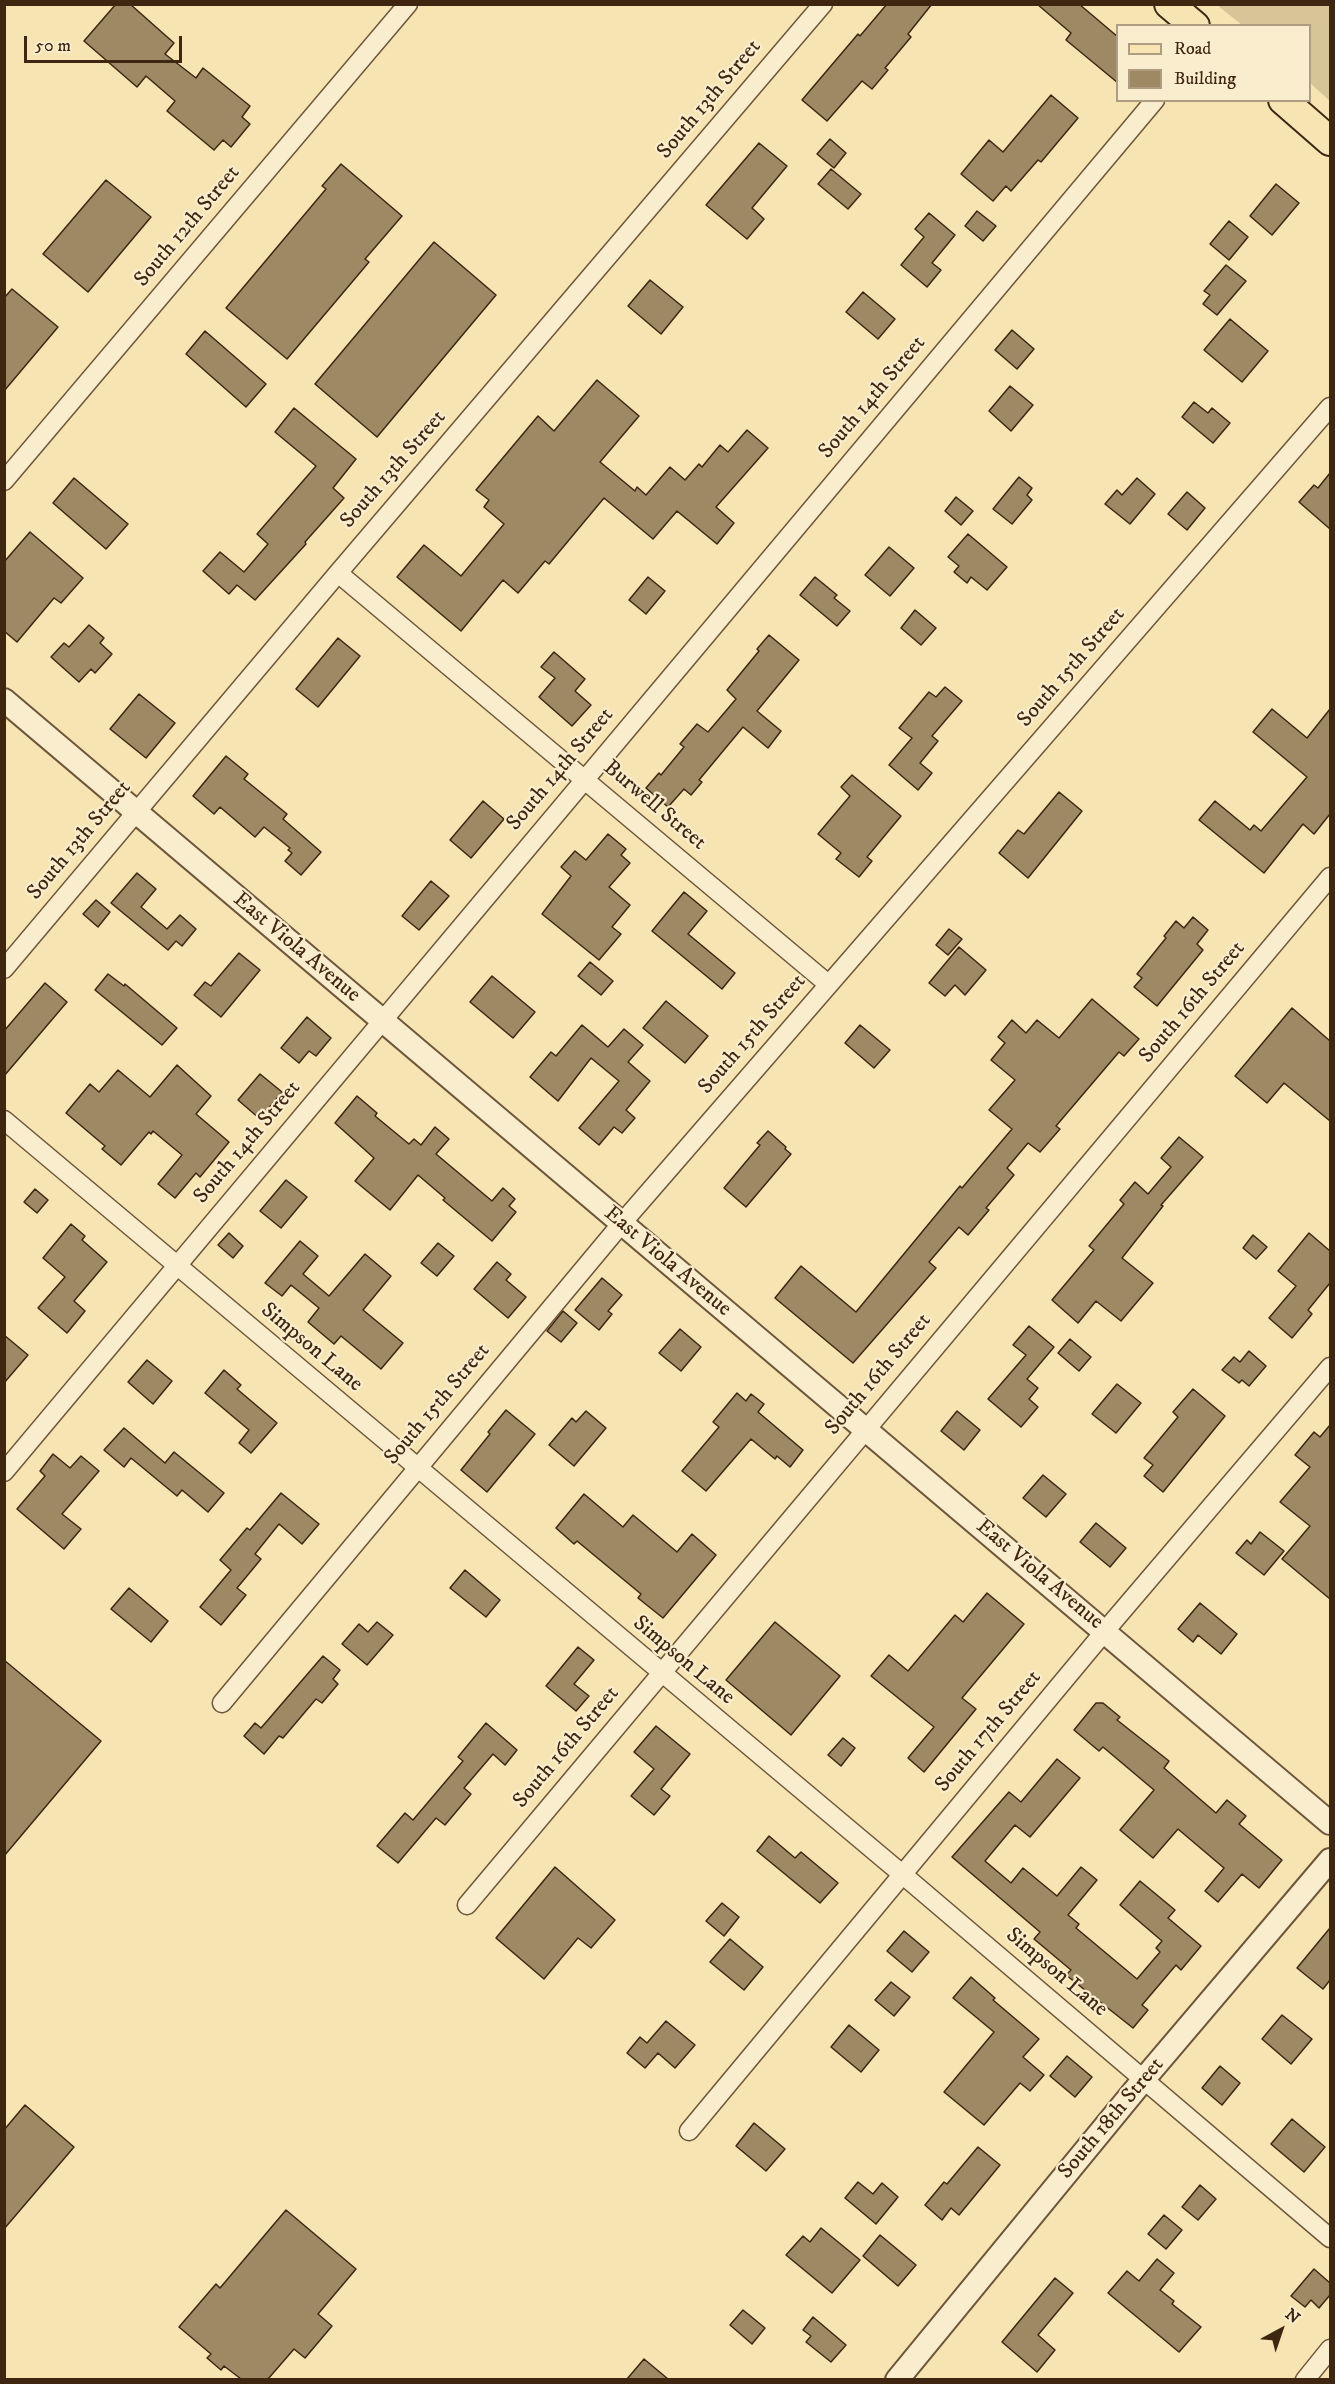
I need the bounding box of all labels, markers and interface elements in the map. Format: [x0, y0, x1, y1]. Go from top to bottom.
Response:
scale bar [27, 24, 184, 62]
legend [1116, 24, 1311, 102]
text: 50 m [35, 35, 71, 57]
street label: South 13th Street [652, 35, 768, 165]
text: Road [1174, 38, 1211, 60]
text: Building [1174, 68, 1236, 90]
street label: South 12th Street [130, 161, 246, 293]
street label: South 14th Street [814, 331, 932, 465]
street label: South 13th Street [336, 406, 452, 534]
street label: South 15th Street [1013, 603, 1131, 733]
street label: South 14th Street [502, 703, 620, 837]
street label: Burwell Street [597, 755, 711, 857]
street label: South 13th Street [22, 776, 138, 906]
street label: East Viola Avenue [227, 887, 365, 1009]
street label: South 16th Street [1134, 937, 1252, 1069]
street label: South 15th Street [694, 970, 812, 1100]
street label: South 14th Street [189, 1076, 307, 1210]
street label: East Viola Avenue [598, 1201, 736, 1323]
street label: Simpson Lane [255, 1298, 367, 1398]
street label: South 16th Street [820, 1309, 938, 1441]
street label: South 15th Street [380, 1339, 496, 1471]
street label: East Viola Avenue [970, 1514, 1108, 1636]
street label: Simpson Lane [627, 1611, 739, 1711]
street label: South 17th Street [930, 1666, 1048, 1798]
street label: South 16th Street [508, 1682, 626, 1814]
street label: Simpson Lane [1000, 1923, 1112, 2023]
street label: South 18th Street [1053, 2053, 1171, 2185]
north arrow [1251, 2300, 1311, 2360]
text: N [1281, 2304, 1304, 2328]

